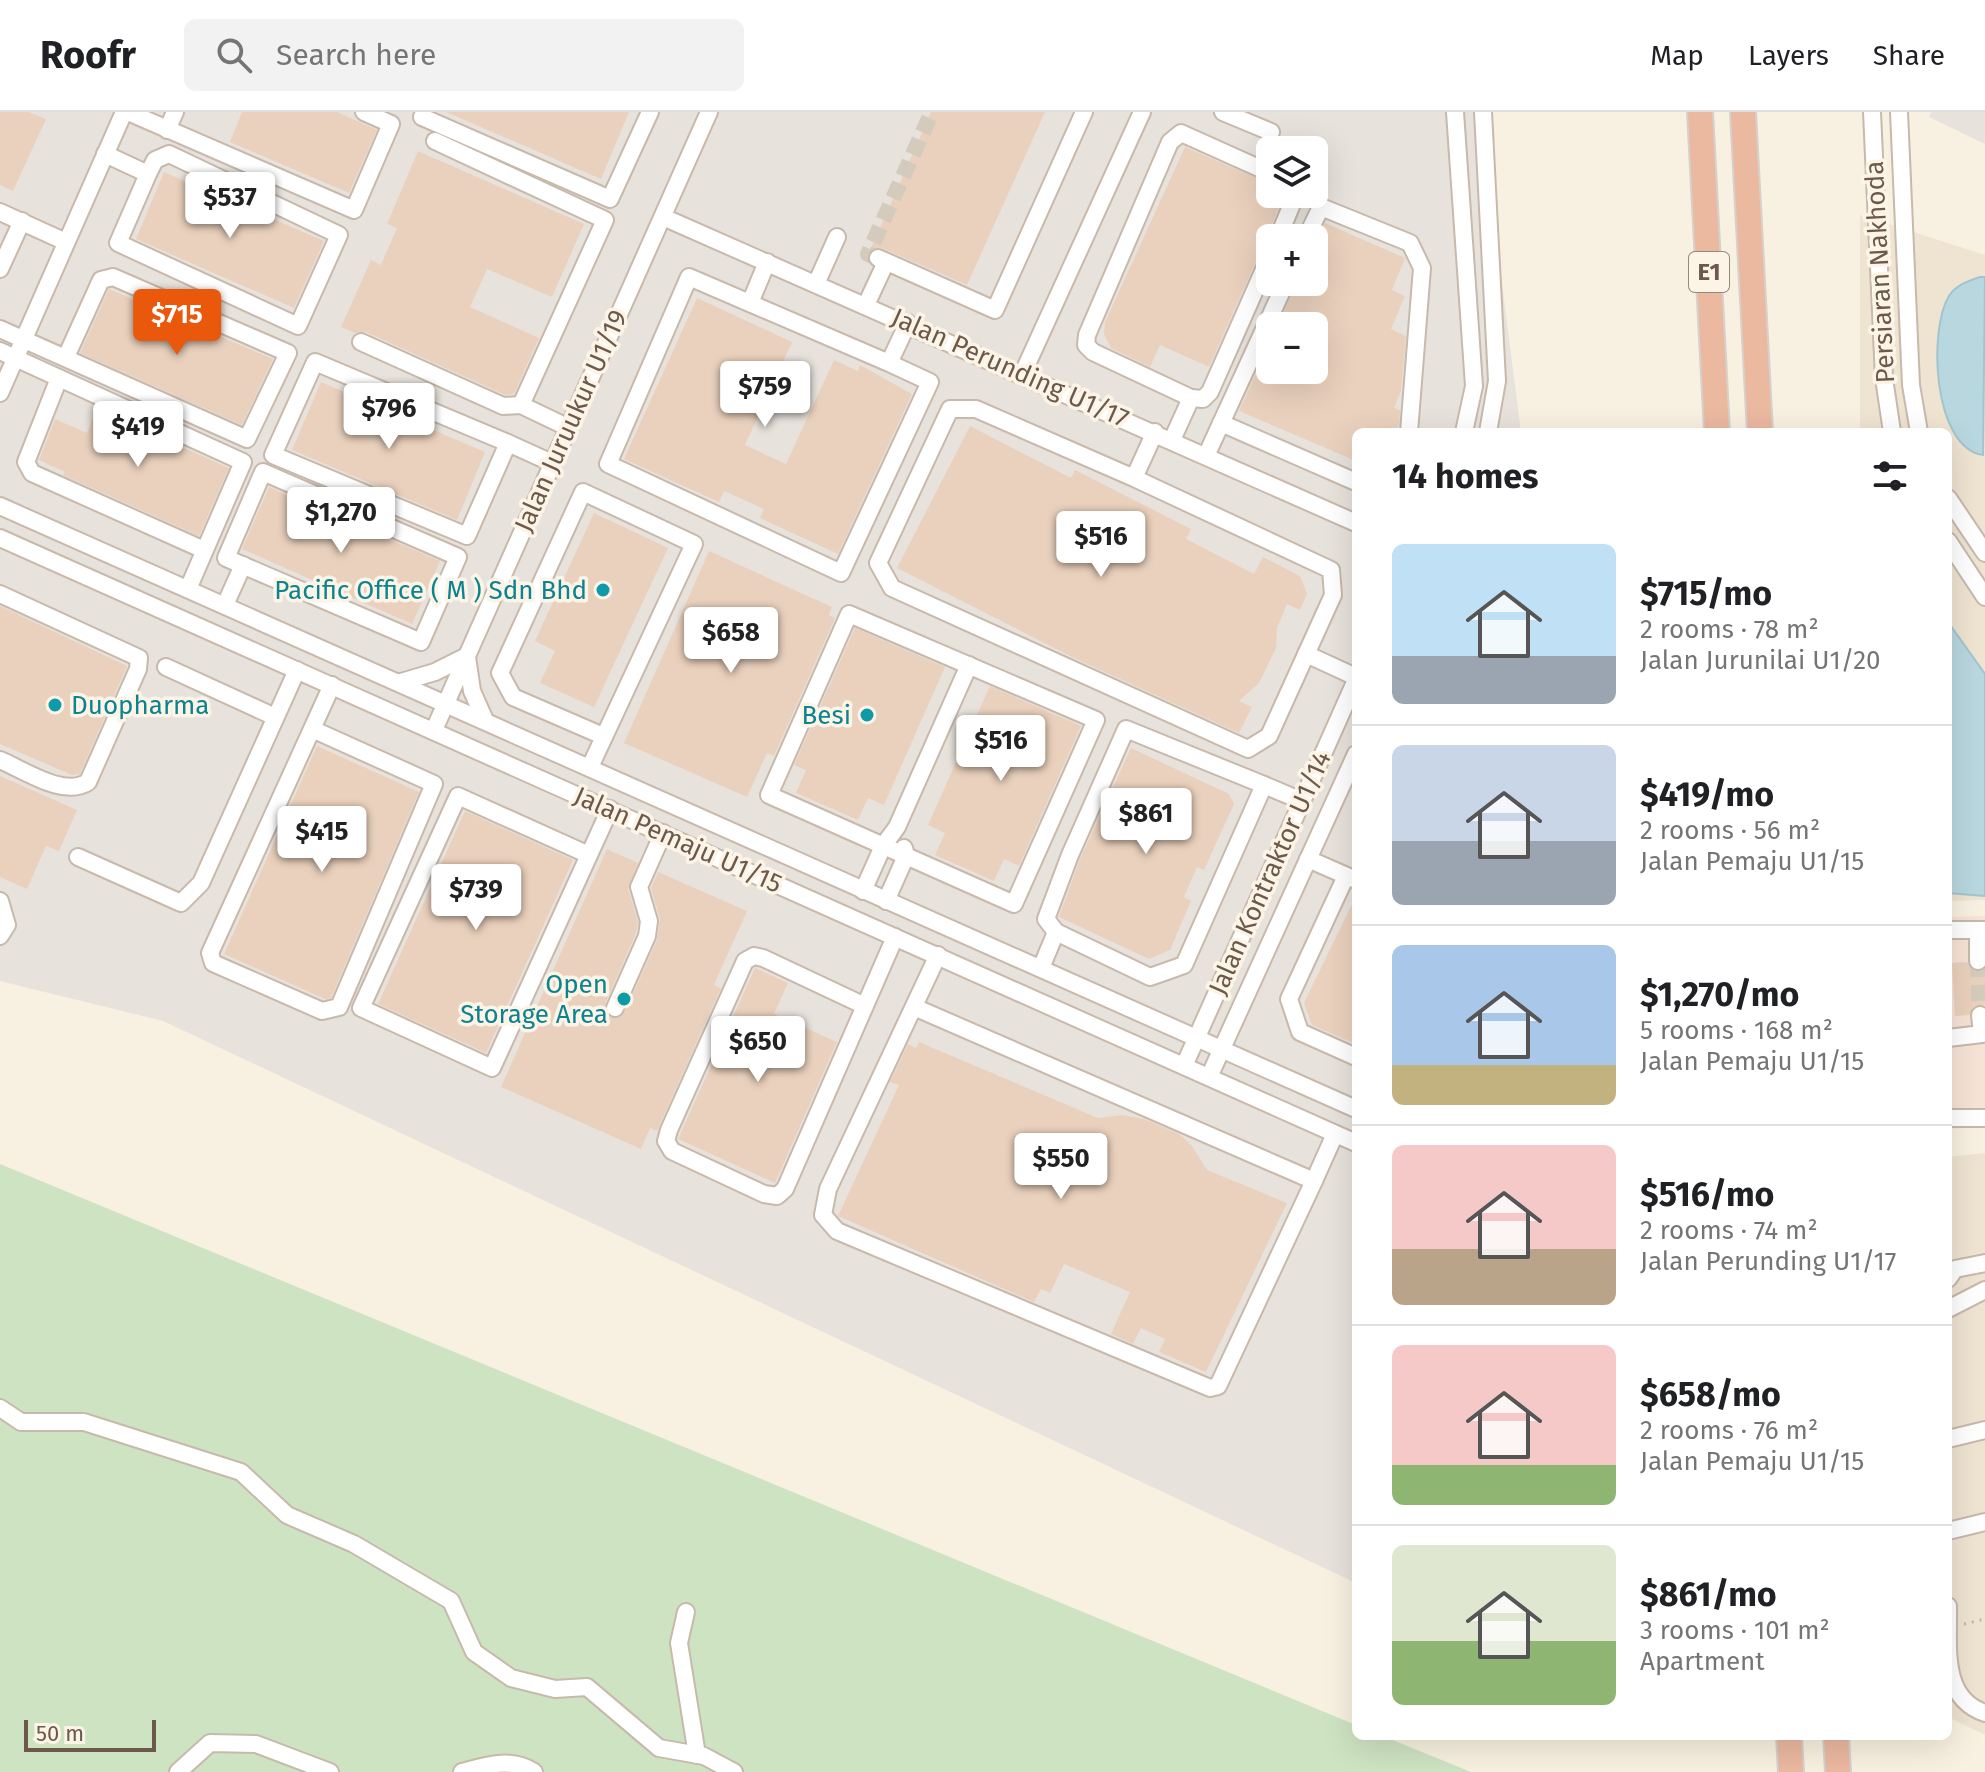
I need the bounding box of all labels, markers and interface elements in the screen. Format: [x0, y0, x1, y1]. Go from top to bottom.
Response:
search box [184, 19, 744, 91]
text: Roofr [40, 32, 136, 78]
icon: search [212, 33, 256, 77]
text: Search here [276, 37, 436, 73]
text: Map [1650, 39, 1704, 72]
text: Layers [1748, 39, 1829, 72]
text: Share [1873, 39, 1945, 72]
map controls [1256, 136, 1328, 384]
button: layers [1256, 136, 1328, 208]
street label: Persiaran Nakhoda [1859, 160, 1901, 384]
pin: $537 [183, 172, 277, 240]
text: $537 [203, 182, 257, 213]
button: + [1256, 224, 1328, 296]
road number: E1 [1689, 252, 1729, 292]
pin: $715 [130, 289, 224, 357]
text: $715 [151, 299, 203, 330]
street label: Jalan Perunding U1/17 [887, 302, 1133, 434]
street label: Jalan Juruukur U1/19 [508, 305, 634, 537]
button: − [1256, 312, 1328, 384]
pin: $759 [718, 361, 812, 429]
text: $759 [738, 371, 792, 402]
pin: $796 [342, 383, 436, 451]
text: $796 [362, 393, 416, 424]
pin: $419 [91, 401, 185, 469]
text: $419 [111, 411, 165, 442]
icon: filters [1868, 454, 1912, 498]
text: 14 homes [1392, 456, 1538, 497]
pin: $1,270 [276, 487, 406, 555]
text: $1,270 [305, 497, 377, 528]
pin: $516 [1054, 511, 1148, 579]
text: $516 [1074, 521, 1128, 552]
text: $715/mo [1640, 573, 1772, 614]
place label: Pacific Office ( M ) Sdn Bhd [274, 575, 587, 606]
icon: home [1456, 576, 1552, 672]
marker: Pacific Office ( M ) Sdn Bhd [594, 581, 612, 599]
pin: $658 [684, 607, 778, 675]
text: 2 rooms · 78 m² [1640, 614, 1819, 645]
text: $658 [702, 617, 760, 648]
text: Jalan Jurunilai U1/20 [1640, 645, 1881, 676]
place label: Duopharma [71, 690, 209, 721]
marker: Duopharma [46, 696, 64, 714]
place label: Besi [802, 700, 851, 731]
marker: Besi [858, 706, 876, 724]
pin: $516 [954, 715, 1048, 783]
text: $516 [974, 725, 1028, 756]
street label: Jalan Kontraktor U1/14 [1202, 746, 1338, 1000]
text: $419/mo [1640, 774, 1774, 815]
icon: home [1456, 777, 1552, 873]
street label: Jalan Pemaju U1/15 [569, 780, 787, 900]
pin: $861 [1099, 788, 1193, 856]
text: $861 [1119, 798, 1173, 829]
pin: $415 [275, 806, 369, 874]
text: 2 rooms · 56 m² [1640, 815, 1820, 846]
text: $415 [295, 816, 349, 847]
text: Jalan Pemaju U1/15 [1640, 846, 1864, 877]
pin: $739 [429, 864, 523, 932]
text: $739 [449, 874, 503, 905]
place label: Open Storage Area [460, 969, 608, 1030]
text: $1,270/mo [1640, 974, 1799, 1015]
icon: home [1456, 977, 1552, 1073]
marker: Open Storage Area [615, 990, 633, 1008]
text: 5 rooms · 168 m² [1640, 1015, 1833, 1046]
pin: $650 [711, 1016, 805, 1084]
text: $650 [729, 1026, 787, 1057]
text: Jalan Pemaju U1/15 [1640, 1046, 1864, 1077]
pin: $550 [1014, 1133, 1108, 1201]
text: $550 [1032, 1143, 1090, 1174]
text: $516/mo [1640, 1174, 1774, 1215]
icon: home [1456, 1177, 1552, 1273]
text: 2 rooms · 74 m² [1640, 1215, 1818, 1246]
text: Jalan Perunding U1/17 [1640, 1246, 1896, 1277]
text: $658/mo [1640, 1374, 1781, 1415]
icon: home [1456, 1377, 1552, 1473]
text: 2 rooms · 76 m² [1640, 1415, 1818, 1446]
text: Jalan Pemaju U1/15 [1640, 1446, 1864, 1477]
text: $861/mo [1640, 1574, 1777, 1615]
icon: home [1456, 1577, 1552, 1673]
text: 3 rooms · 101 m² [1640, 1615, 1830, 1646]
text: Apartment [1640, 1646, 1765, 1677]
scale bar [24, 1716, 156, 1752]
text: 50 m [36, 1720, 84, 1747]

